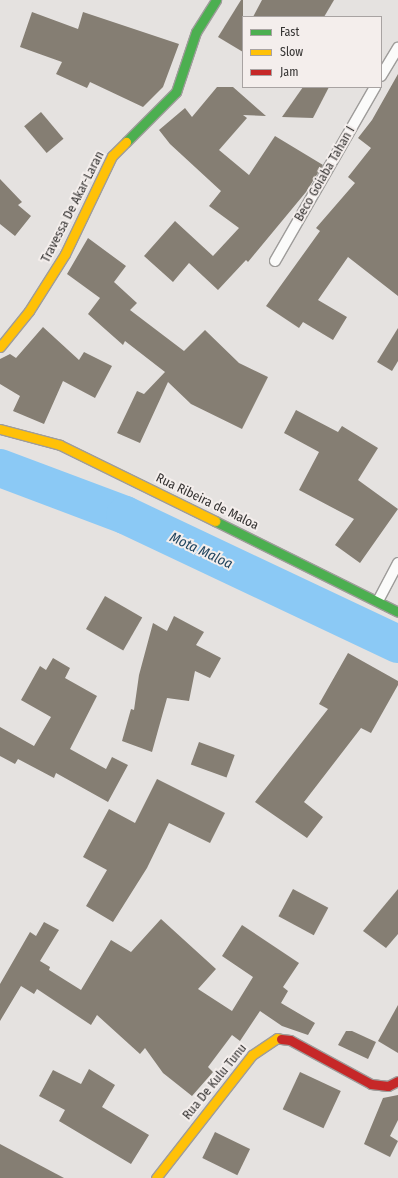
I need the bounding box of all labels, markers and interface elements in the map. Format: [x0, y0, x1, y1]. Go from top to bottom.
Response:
legend [242, 16, 382, 88]
text: Fast [280, 25, 299, 39]
text: Slow [280, 45, 303, 59]
text: Jam [280, 65, 298, 79]
street label: Beco Goiaba Tahan I [291, 124, 359, 224]
street label: Travessa De Akar-Laran [38, 149, 108, 265]
street label: Rua Ribeira de Maloa [153, 470, 261, 534]
water label: Mota Maloa [167, 529, 235, 573]
street label: Rua De Kulu Tunu [180, 1041, 250, 1123]

